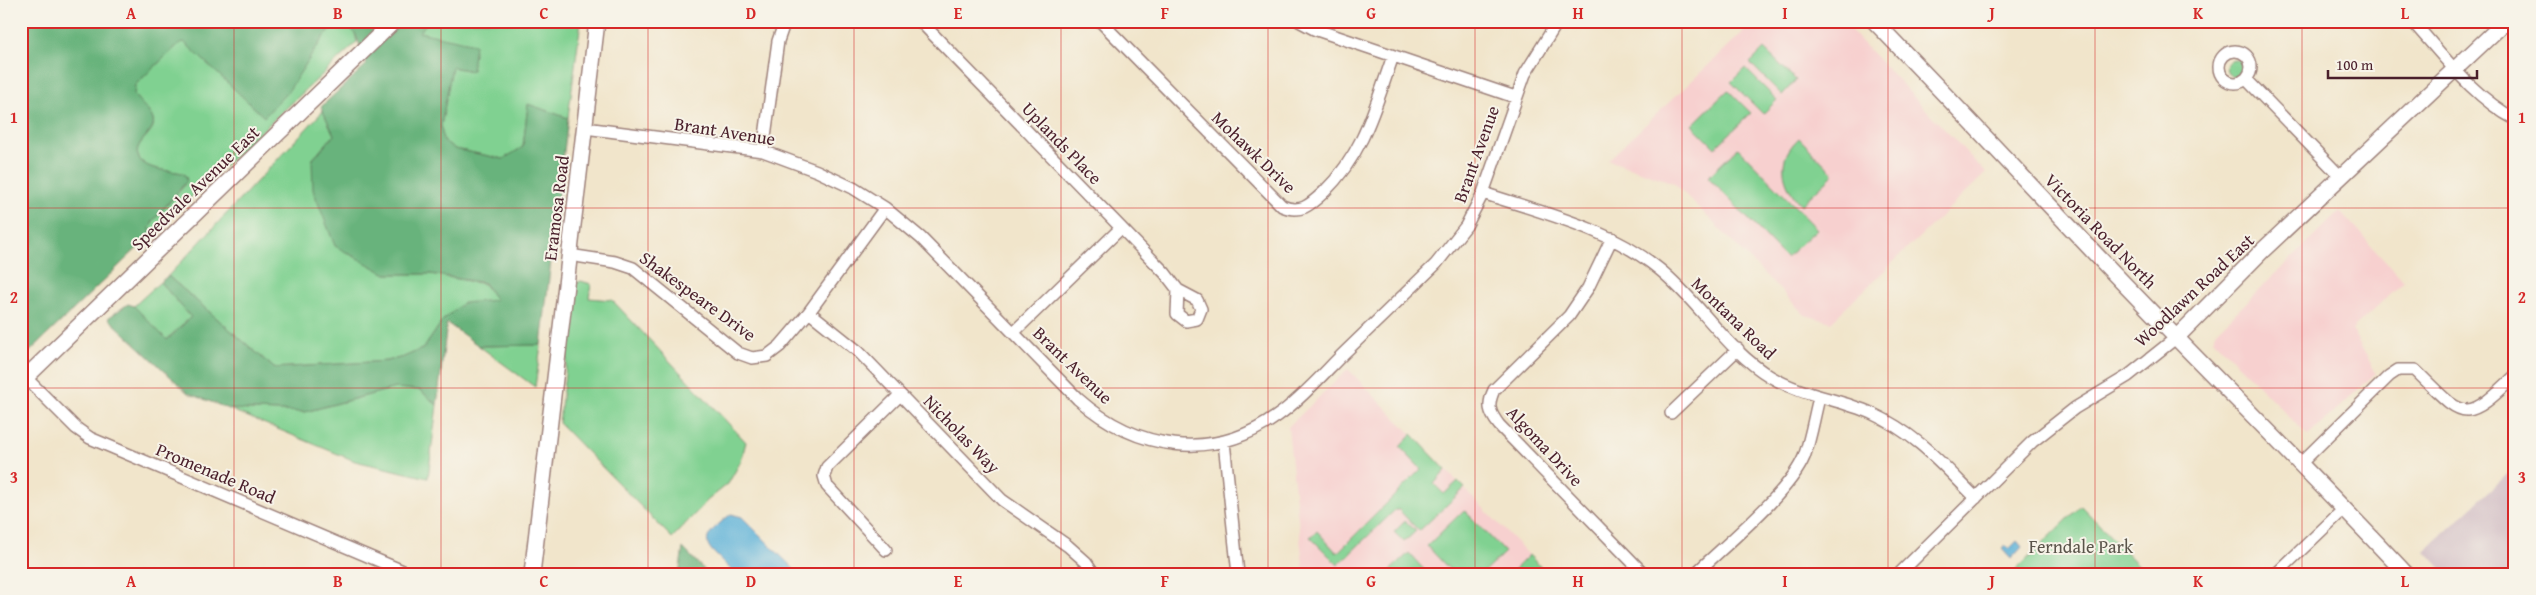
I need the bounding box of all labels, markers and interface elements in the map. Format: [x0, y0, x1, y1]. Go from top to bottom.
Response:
text: A [126, 1, 137, 25]
text: B [333, 1, 343, 25]
text: C [539, 1, 549, 25]
text: D [746, 1, 756, 25]
text: E [954, 1, 963, 25]
text: F [1161, 1, 1169, 25]
text: G [1366, 1, 1376, 25]
text: H [1572, 1, 1584, 25]
text: I [1782, 1, 1788, 25]
text: J [1986, 1, 1995, 25]
text: K [2193, 1, 2204, 25]
text: L [2401, 1, 2410, 25]
scale bar [2328, 48, 2477, 80]
text: 100 m [2336, 54, 2374, 75]
street label: Uplands Place [1016, 96, 1108, 190]
street label: Brant Avenue [1446, 102, 1506, 206]
text: 1 [10, 105, 18, 129]
street label: Mohawk Drive [1206, 105, 1302, 199]
text: 1 [2518, 105, 2526, 129]
street label: Brant Avenue [673, 110, 777, 152]
street label: Speedvale Avenue East [124, 119, 266, 257]
street label: Eramosa Road [536, 153, 576, 262]
street label: Victoria Road North [2039, 167, 2163, 295]
street label: Woodlawn Road East [2128, 227, 2261, 353]
street label: Shakespeare Drive [634, 244, 762, 348]
street label: Montana Road [1685, 270, 1783, 366]
text: 2 [10, 285, 18, 309]
text: 2 [2518, 285, 2526, 309]
street label: Brant Avenue [1027, 320, 1119, 410]
street label: Nicholas Way [917, 388, 1007, 480]
street label: Algoma Drive [1500, 400, 1590, 492]
street label: Promenade Road [152, 436, 280, 510]
text: 3 [10, 465, 18, 489]
text: 3 [2518, 465, 2526, 489]
park label: Ferndale Park [2029, 533, 2134, 560]
text: A [126, 569, 137, 593]
text: B [333, 569, 343, 593]
text: C [539, 569, 549, 593]
text: D [746, 569, 756, 593]
text: E [954, 569, 963, 593]
text: F [1161, 569, 1169, 593]
text: G [1366, 569, 1376, 593]
text: H [1572, 569, 1584, 593]
text: I [1782, 569, 1788, 593]
text: J [1986, 569, 1995, 593]
text: K [2193, 569, 2204, 593]
text: L [2401, 569, 2410, 593]

